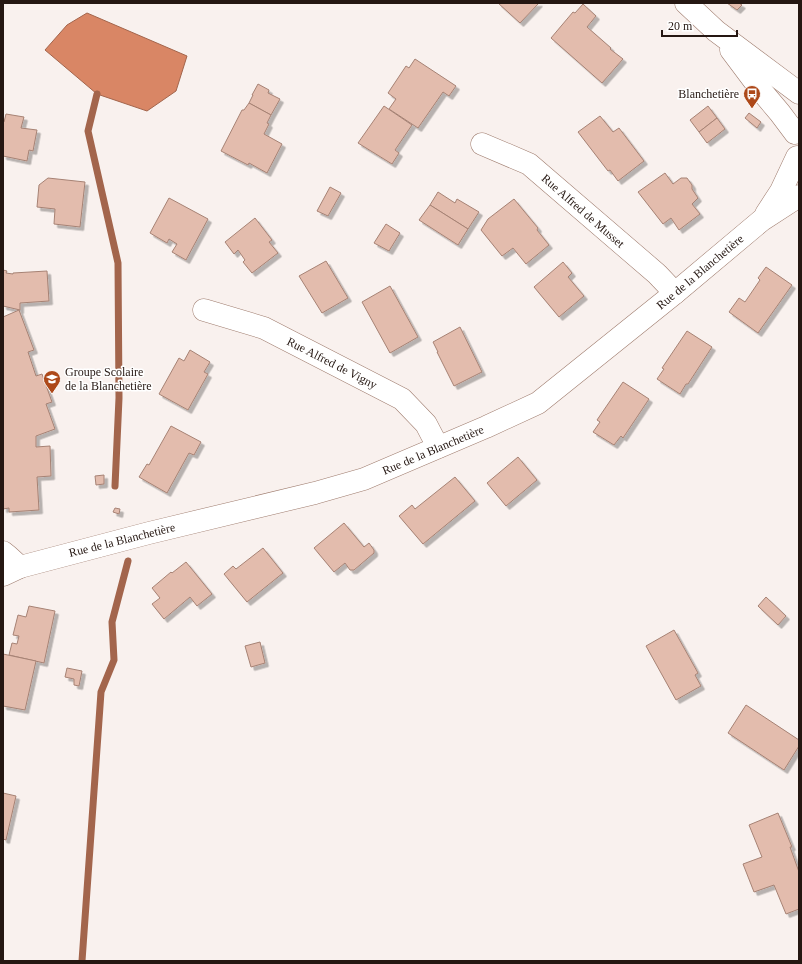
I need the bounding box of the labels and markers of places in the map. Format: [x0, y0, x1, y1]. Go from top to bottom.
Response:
bus stop icon: Blanchetière [742, 84, 762, 109]
place label: Blanchetière [678, 87, 739, 101]
place label: Groupe Scolaire de la Blanchetière [65, 365, 152, 393]
school or university icon: Groupe Scolaire de la Blanchetière [42, 369, 62, 394]

